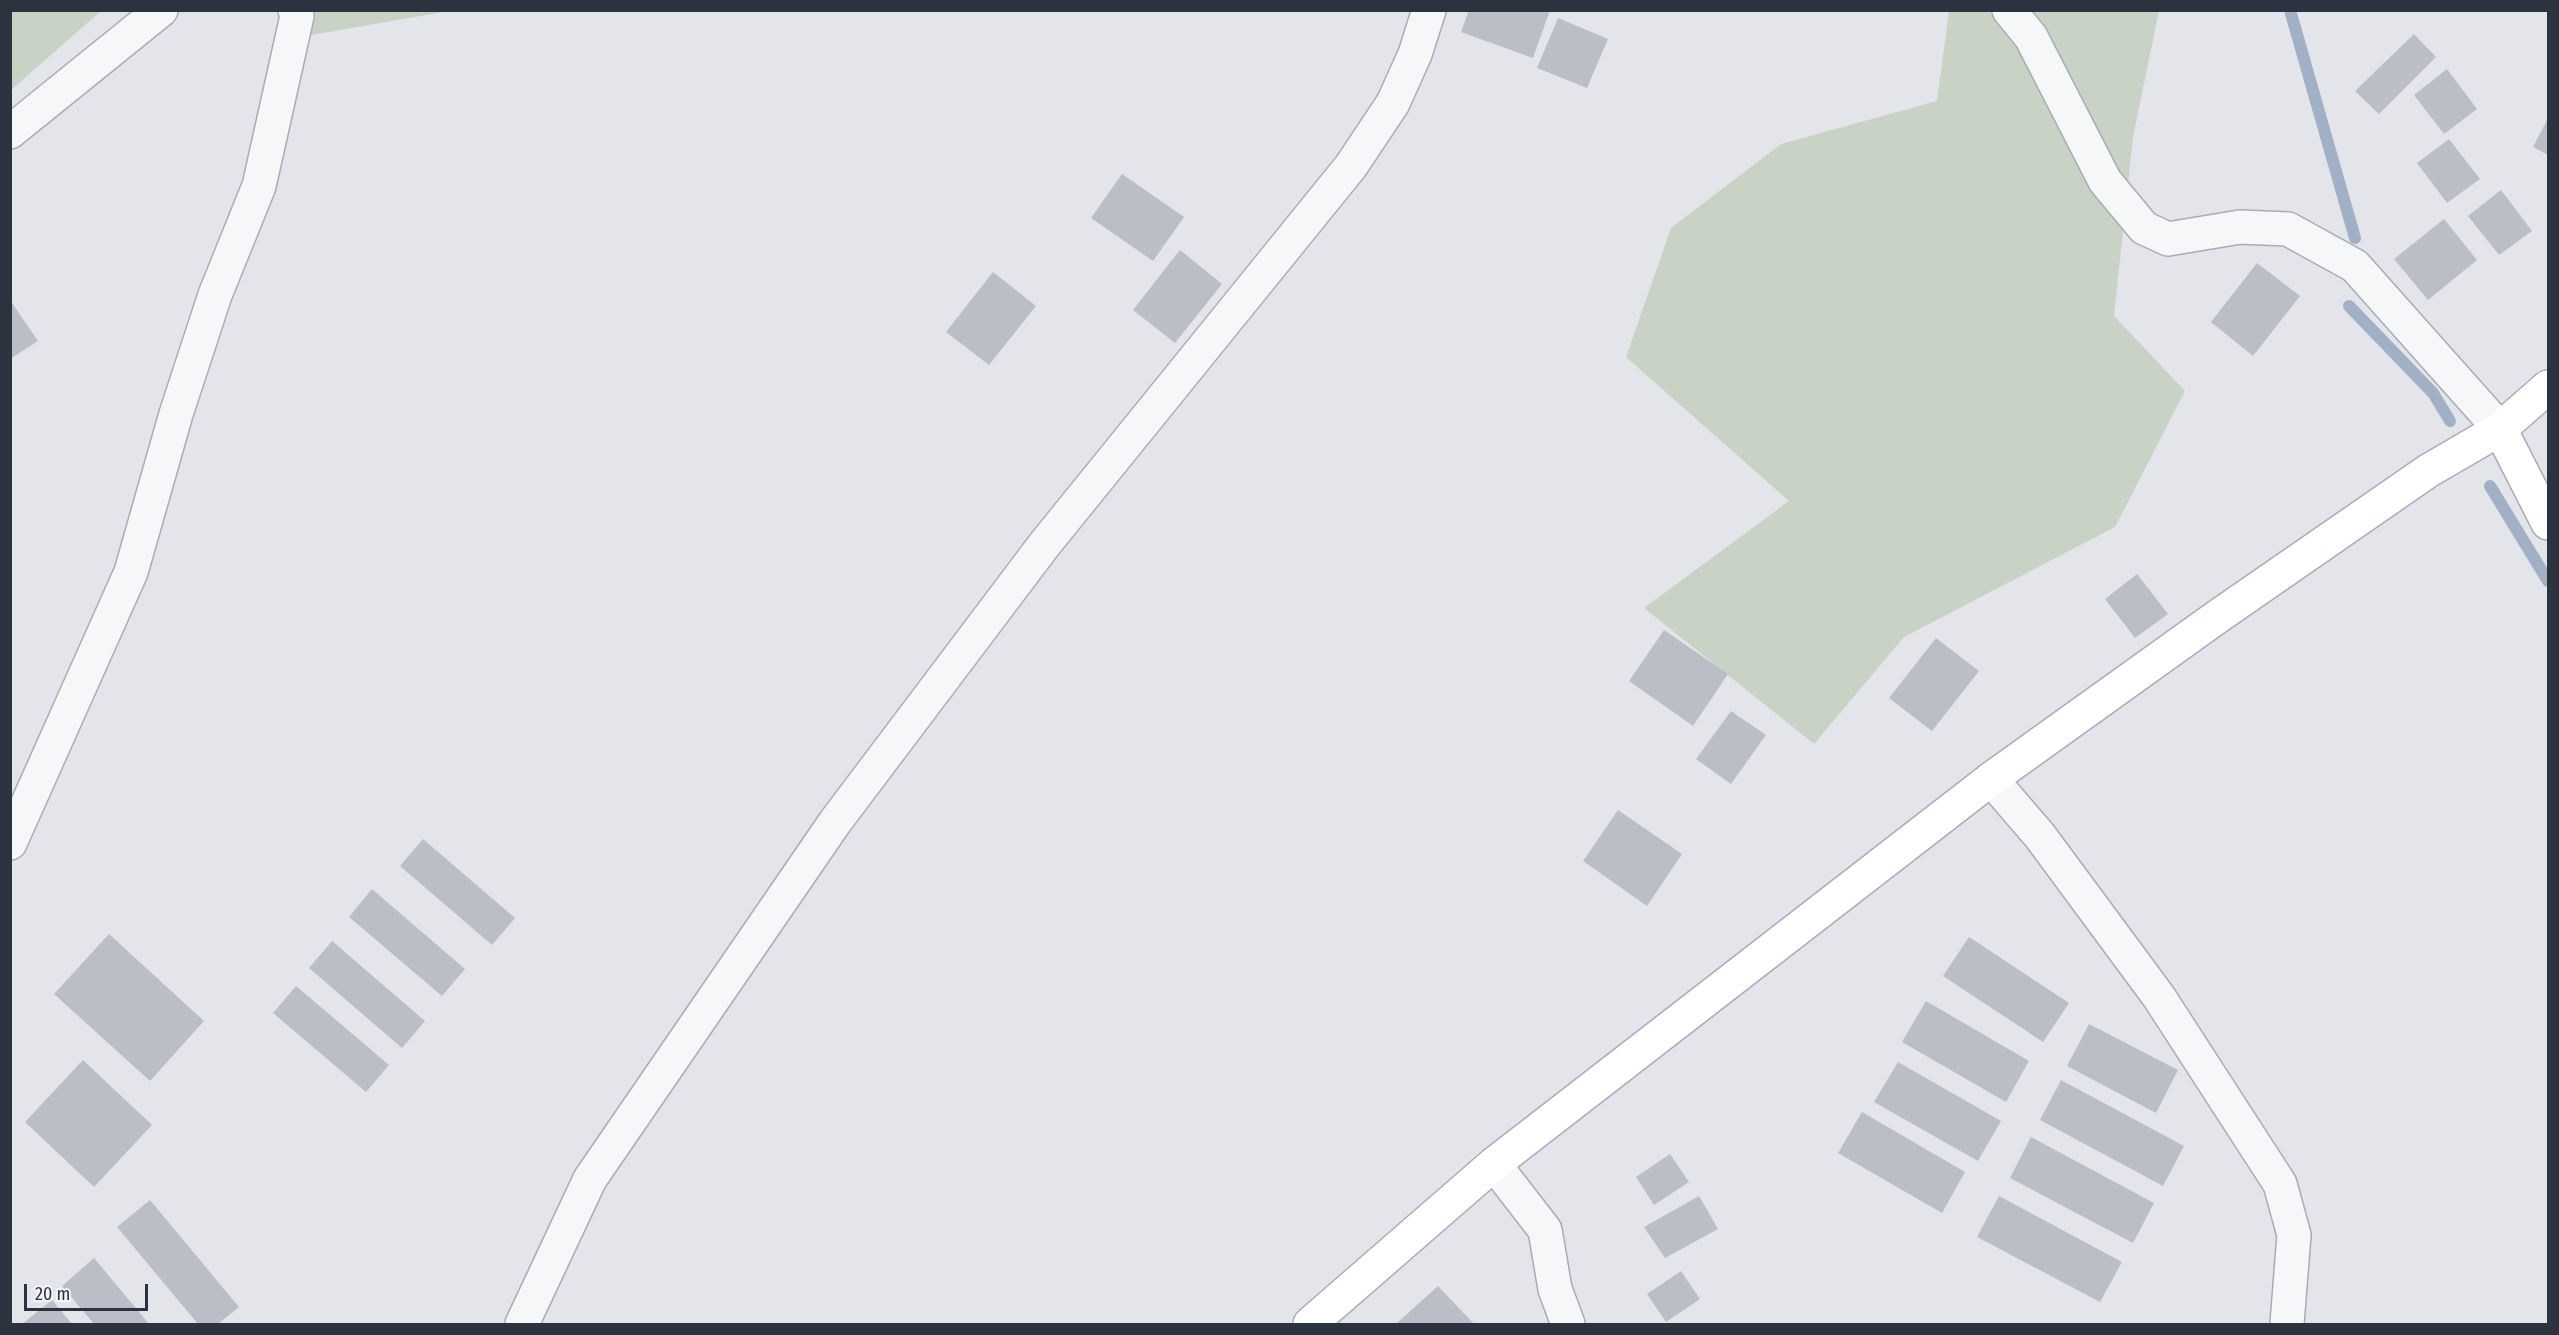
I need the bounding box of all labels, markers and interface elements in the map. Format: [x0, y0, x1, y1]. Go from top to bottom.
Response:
scale bar [27, 1272, 152, 1310]
text: 20 m [35, 1283, 70, 1305]

